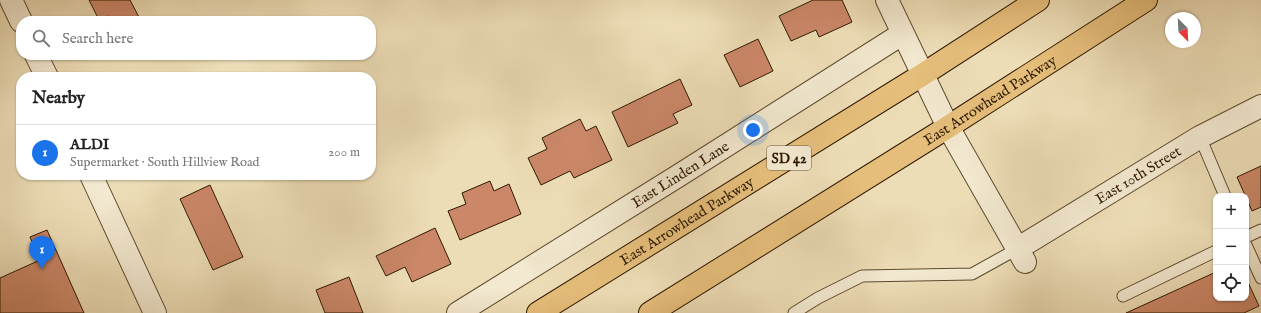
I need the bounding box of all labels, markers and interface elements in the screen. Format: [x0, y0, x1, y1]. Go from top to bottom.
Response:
north arrow [1165, 12, 1201, 48]
search box [16, 16, 376, 60]
icon: search [30, 27, 52, 49]
text: Search here [62, 29, 133, 48]
street label: East Arrowhead Parkway [920, 51, 1061, 150]
text: Nearby [32, 88, 85, 109]
your location [743, 120, 763, 140]
text: ALDI [70, 135, 109, 154]
street label: East Linden Lane [628, 137, 733, 212]
street label: East 10th Street [1092, 142, 1185, 209]
text: 1 [43, 144, 47, 161]
text: 200 m [328, 144, 360, 161]
road number: SD 42 [767, 146, 811, 170]
text: Supermarket · South Hillview Road [70, 154, 260, 171]
street label: East Arrowhead Parkway [616, 172, 758, 270]
map controls [1213, 193, 1249, 301]
button: + [1213, 193, 1249, 229]
button: − [1213, 229, 1249, 265]
pin: 1 [29, 236, 55, 269]
button: locate [1213, 265, 1249, 301]

